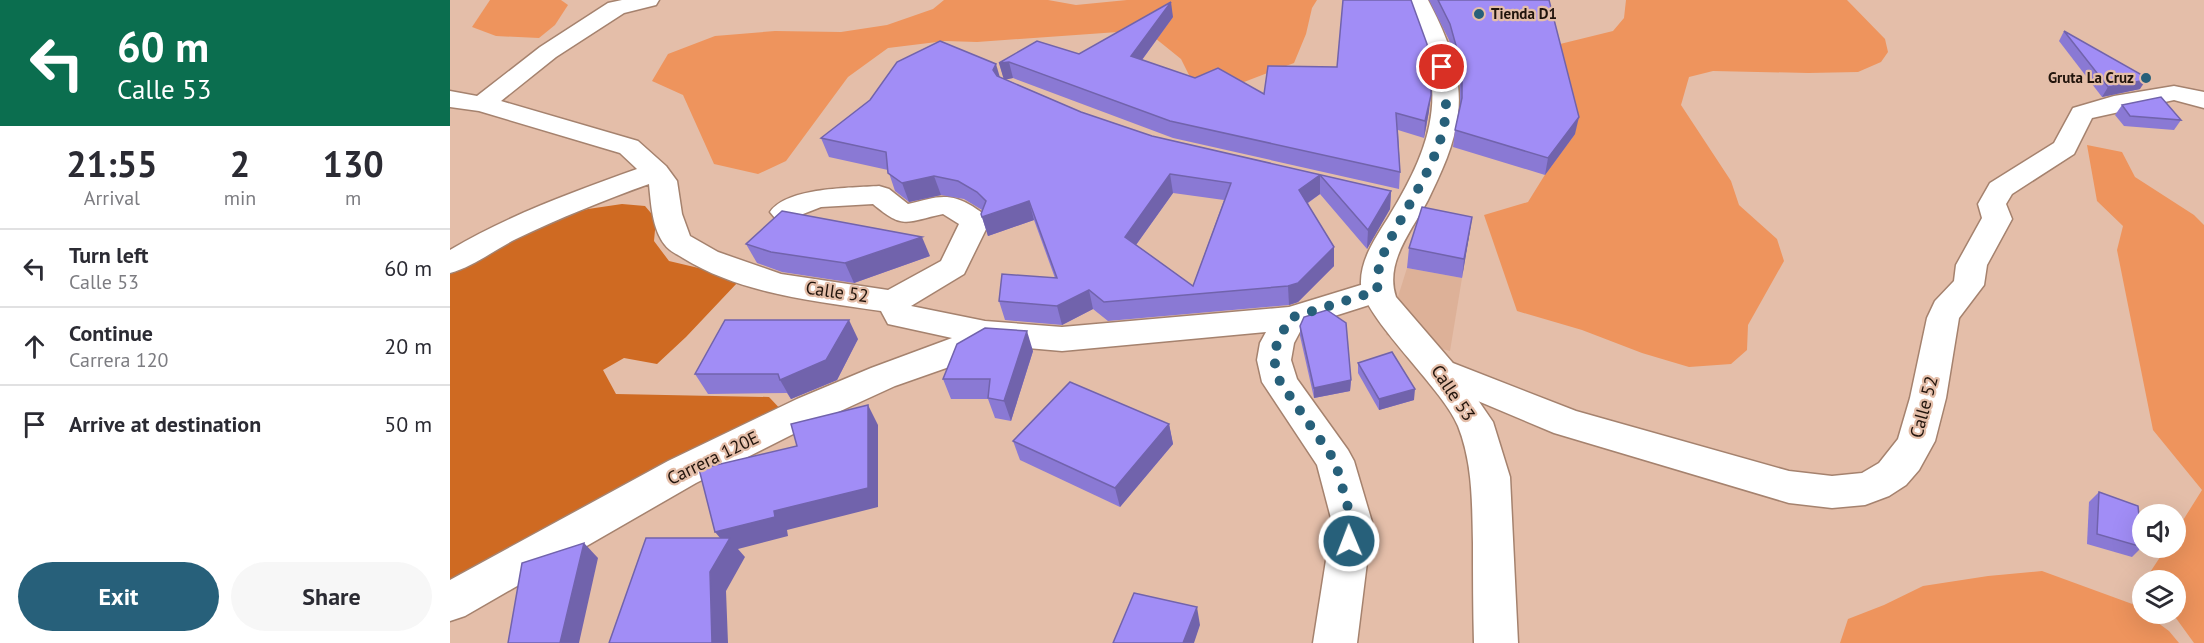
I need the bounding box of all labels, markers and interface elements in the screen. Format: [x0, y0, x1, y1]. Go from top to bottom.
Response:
place label: Tienda D1 [1491, 4, 1557, 23]
marker: Tienda D1 [1472, 7, 1486, 21]
text: 60 m [117, 19, 209, 74]
icon: left [18, 24, 96, 102]
pin [1416, 41, 1467, 92]
icon: arrive [1425, 50, 1458, 83]
place label: Gruta La Cruz [2048, 68, 2134, 87]
marker: Gruta La Cruz [2139, 71, 2153, 85]
text: Calle 53 [117, 72, 211, 106]
text: 21:55 [66, 140, 158, 187]
text: 2 [230, 140, 250, 187]
text: 130 [323, 140, 384, 187]
text: Arrival [84, 185, 140, 211]
text: min [224, 185, 256, 211]
text: m [345, 185, 361, 211]
text: Turn left [69, 241, 149, 269]
icon: left [18, 252, 51, 285]
text: 60 m [384, 254, 432, 282]
text: Calle 53 [69, 269, 139, 295]
street label: Calle 52 [804, 276, 870, 307]
text: Continue [69, 319, 153, 347]
icon: ahead [18, 330, 51, 363]
text: 20 m [384, 332, 432, 360]
text: Carrera 120 [69, 347, 169, 373]
street label: Calle 53 [1426, 360, 1481, 425]
street label: Calle 52 [1904, 373, 1943, 440]
icon: arrive [18, 408, 51, 441]
text: Arrive at destination [69, 410, 261, 438]
text: 50 m [384, 410, 432, 438]
street label: Carrera 120E [663, 425, 762, 490]
map controls [2132, 504, 2186, 624]
button: sound [2132, 504, 2186, 558]
position arrow [1317, 509, 1381, 573]
button: Exit [18, 562, 219, 631]
button: Share [231, 562, 432, 631]
button: layers [2132, 570, 2186, 624]

